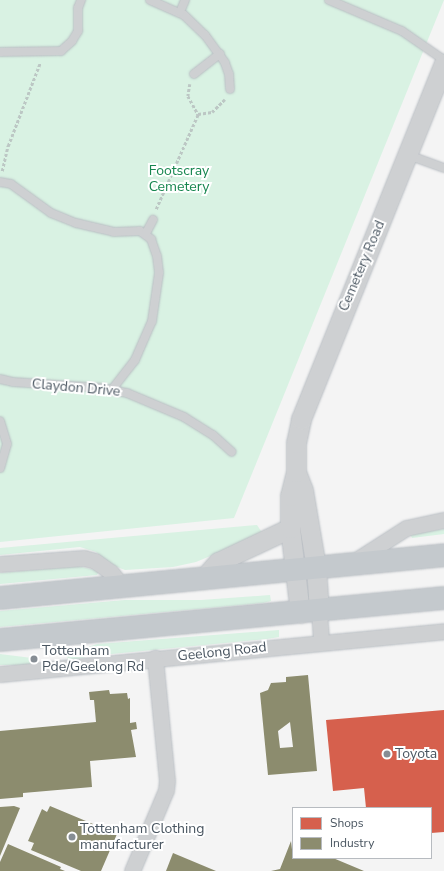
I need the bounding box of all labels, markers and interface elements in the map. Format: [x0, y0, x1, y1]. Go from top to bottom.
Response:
park label: Footscray Cemetery [149, 163, 209, 196]
street label: Cemetery Road [335, 218, 389, 314]
street label: Claydon Drive [31, 376, 121, 400]
street label: Geelong Road [177, 639, 267, 665]
place label: Tottenham Pde/Geelong Rd [42, 643, 144, 676]
marker: Tottenham Pde/Geelong Rd [29, 654, 39, 664]
place label: Toyota [395, 746, 437, 762]
marker: Toyota [382, 749, 392, 759]
legend [292, 807, 432, 859]
text: Shops [330, 815, 364, 831]
place label: Tottenham Clothing manufacturer [80, 821, 204, 854]
marker: Tottenham Clothing manufacturer [67, 832, 77, 842]
text: Industry [330, 835, 374, 851]

